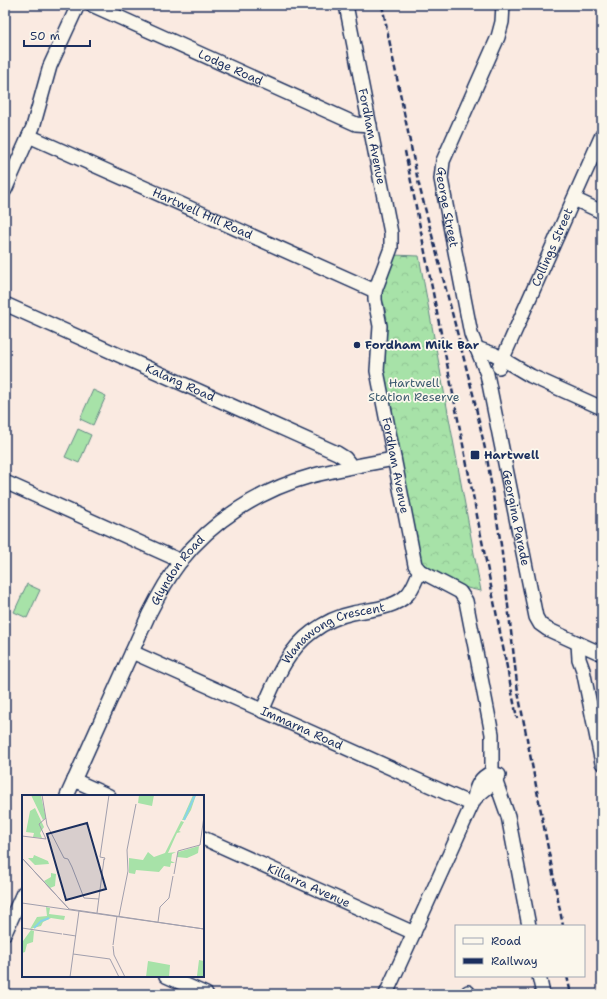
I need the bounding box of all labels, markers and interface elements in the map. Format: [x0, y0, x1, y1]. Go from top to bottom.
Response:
scale bar [24, 22, 90, 48]
text: 50 m [30, 28, 60, 44]
street label: Lodge Road [196, 46, 266, 89]
street label: Fordham Avenue [355, 87, 389, 186]
street label: George Street [433, 166, 462, 249]
street label: Hartwell Hill Road [150, 184, 255, 243]
street label: Collings Street [528, 205, 577, 289]
place label: Fordham Milk Bar [365, 337, 480, 353]
marker: Fordham Milk Bar [352, 340, 362, 350]
street label: Kalang Road [143, 360, 218, 405]
park label: Hartwell Station Reserve [368, 375, 460, 405]
street label: Fordham Avenue [378, 416, 413, 515]
place label: Hartwell [484, 447, 539, 463]
marker: Hartwell [469, 449, 481, 461]
street label: Georgina Parade [499, 468, 534, 567]
street label: Glyndon Road [147, 531, 208, 608]
street label: Wanawong Crescent [278, 599, 386, 667]
street label: Immarna Road [258, 703, 346, 754]
inset map [22, 795, 204, 977]
street label: Killarra Avenue [265, 860, 353, 911]
legend [455, 925, 585, 977]
text: Road [491, 933, 522, 949]
text: Railway [491, 953, 538, 969]

